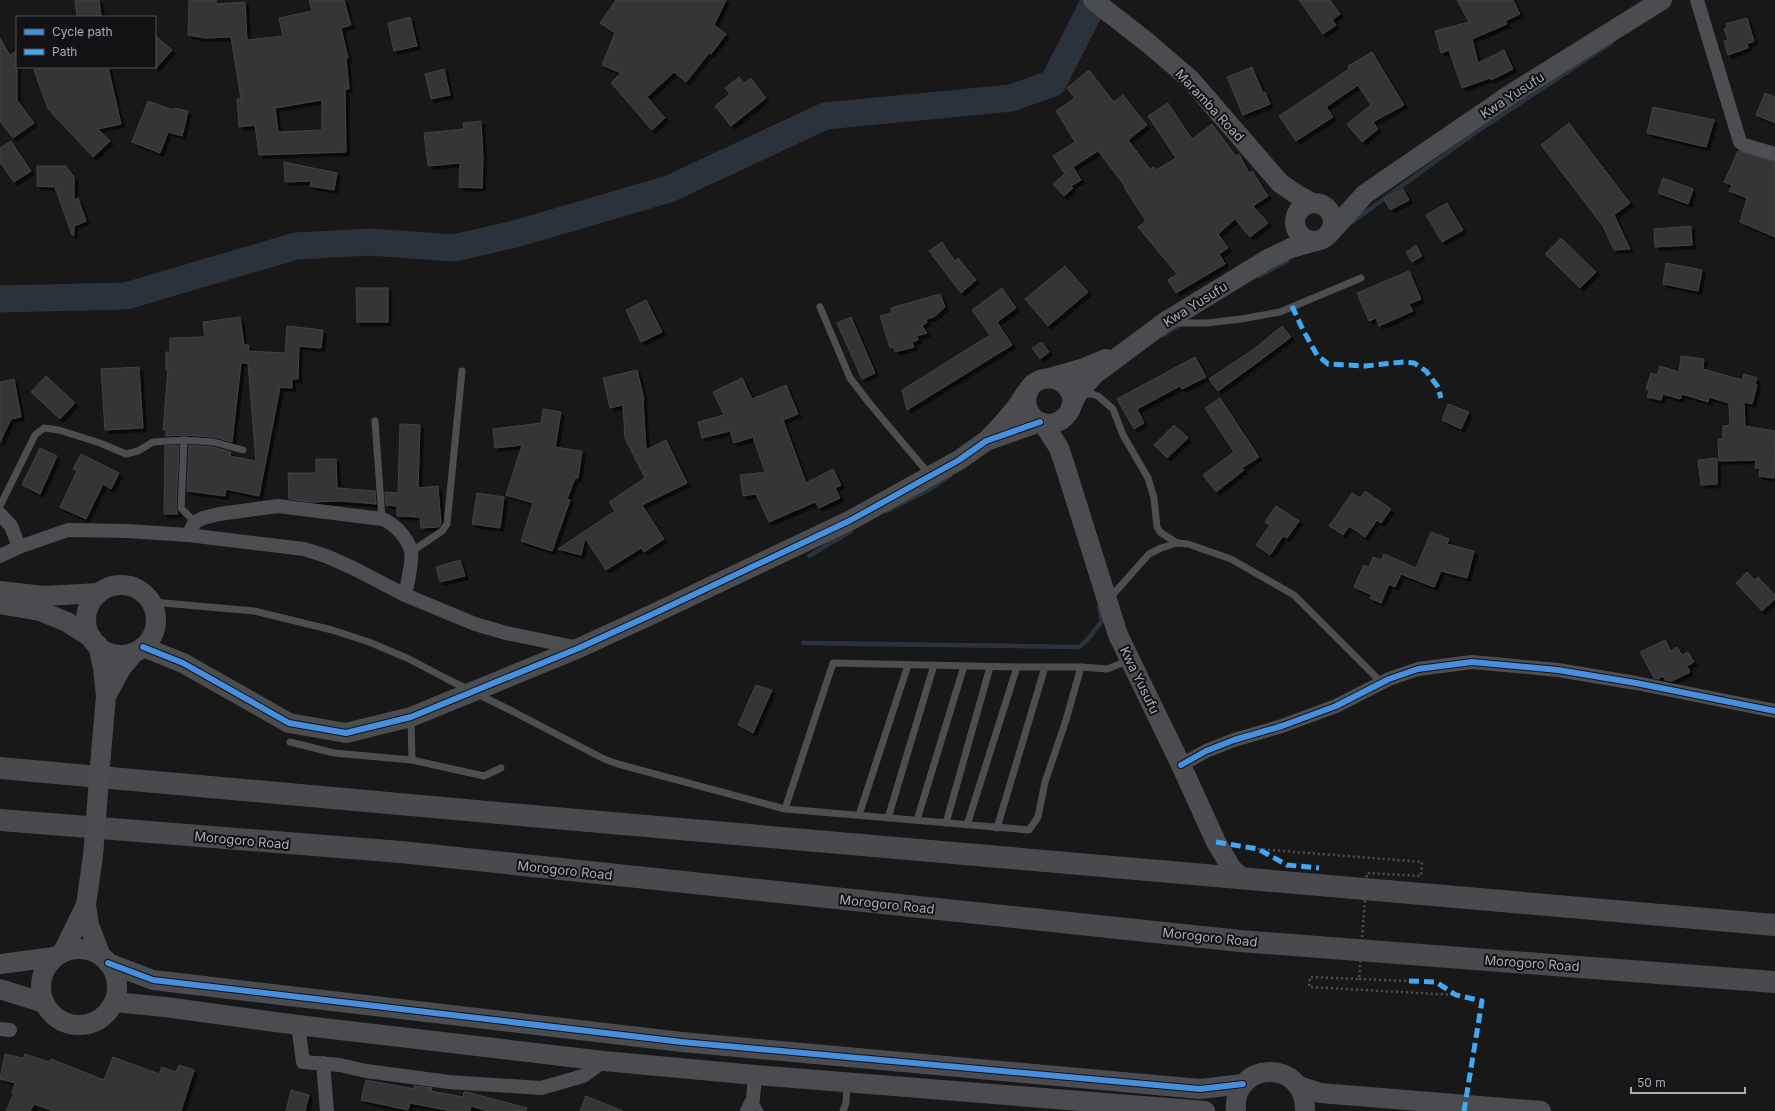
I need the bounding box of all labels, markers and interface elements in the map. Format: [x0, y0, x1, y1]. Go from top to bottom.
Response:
legend [16, 16, 156, 68]
text: Cycle path [52, 24, 113, 39]
text: Path [52, 44, 77, 59]
street label: Maramba Road [1172, 66, 1248, 144]
street label: Kwa Yusufu [1477, 69, 1547, 121]
street label: Kwa Yusufu [1160, 278, 1230, 330]
street label: Kwa Yusufu [1117, 644, 1163, 716]
street label: Morogoro Road [194, 828, 290, 852]
street label: Morogoro Road [517, 857, 613, 883]
street label: Morogoro Road [839, 891, 935, 917]
street label: Morogoro Road [1162, 924, 1258, 950]
street label: Morogoro Road [1484, 952, 1580, 974]
scale bar [1631, 1069, 1745, 1095]
text: 50 m [1637, 1075, 1666, 1090]

